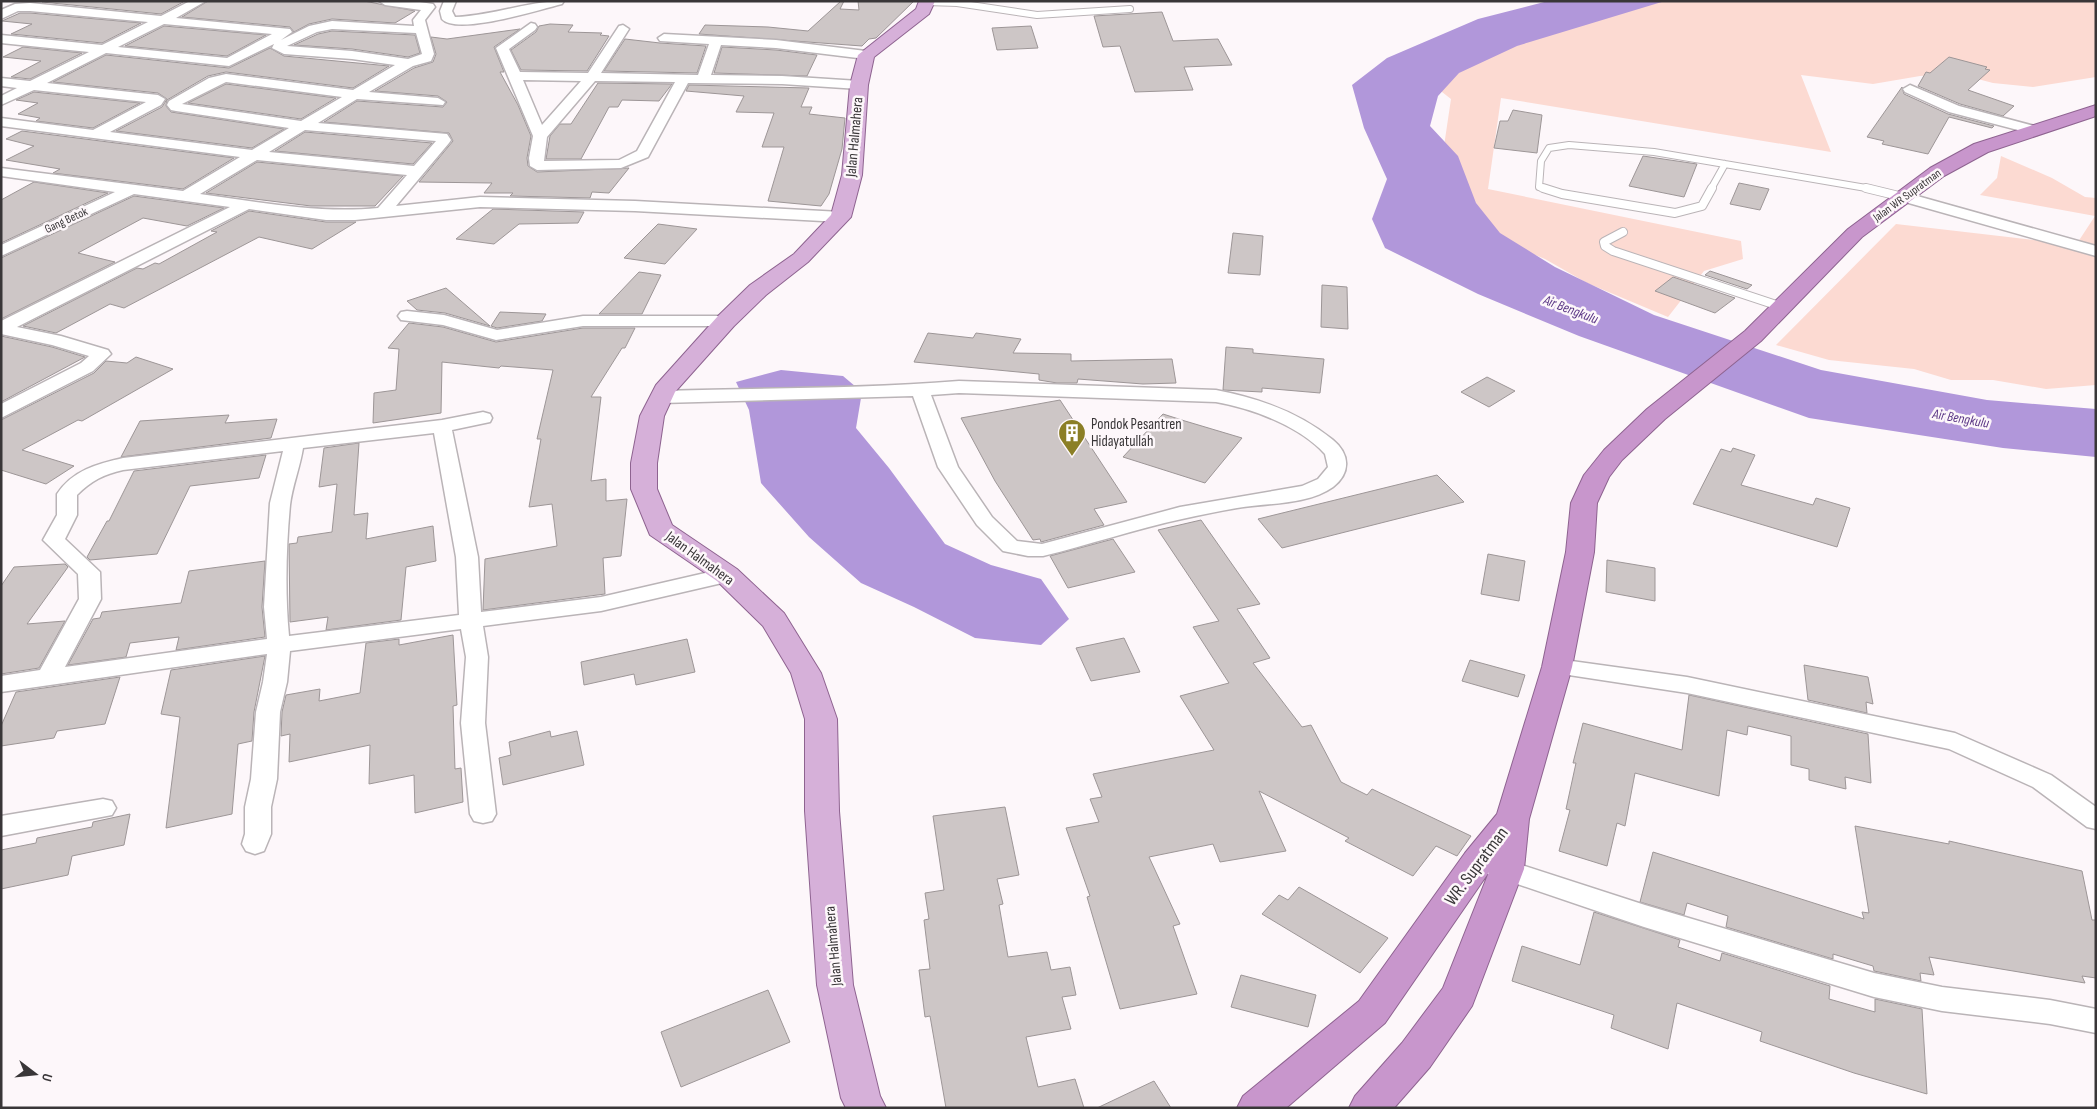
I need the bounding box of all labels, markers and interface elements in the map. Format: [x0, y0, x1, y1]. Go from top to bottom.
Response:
street label: Jalan Halmahera [841, 96, 867, 179]
street label: Jalan WR Supratman [1870, 166, 1944, 226]
street label: Gang Betok [42, 204, 90, 237]
water label: Air Bengkulu [1540, 291, 1601, 328]
water label: Air Bengkulu [1930, 405, 1991, 432]
place label: Pondok Pesantren Hidayatullah [1091, 415, 1182, 451]
building icon: Pondok Pesantren Hidayatullah [1057, 418, 1087, 457]
street label: Jalan Halmahera [661, 527, 738, 590]
street label: WR. Supratman [1440, 823, 1513, 910]
street label: Jalan Halmahera [821, 905, 847, 988]
north arrow [10, 1049, 60, 1099]
text: U [38, 1072, 56, 1083]

